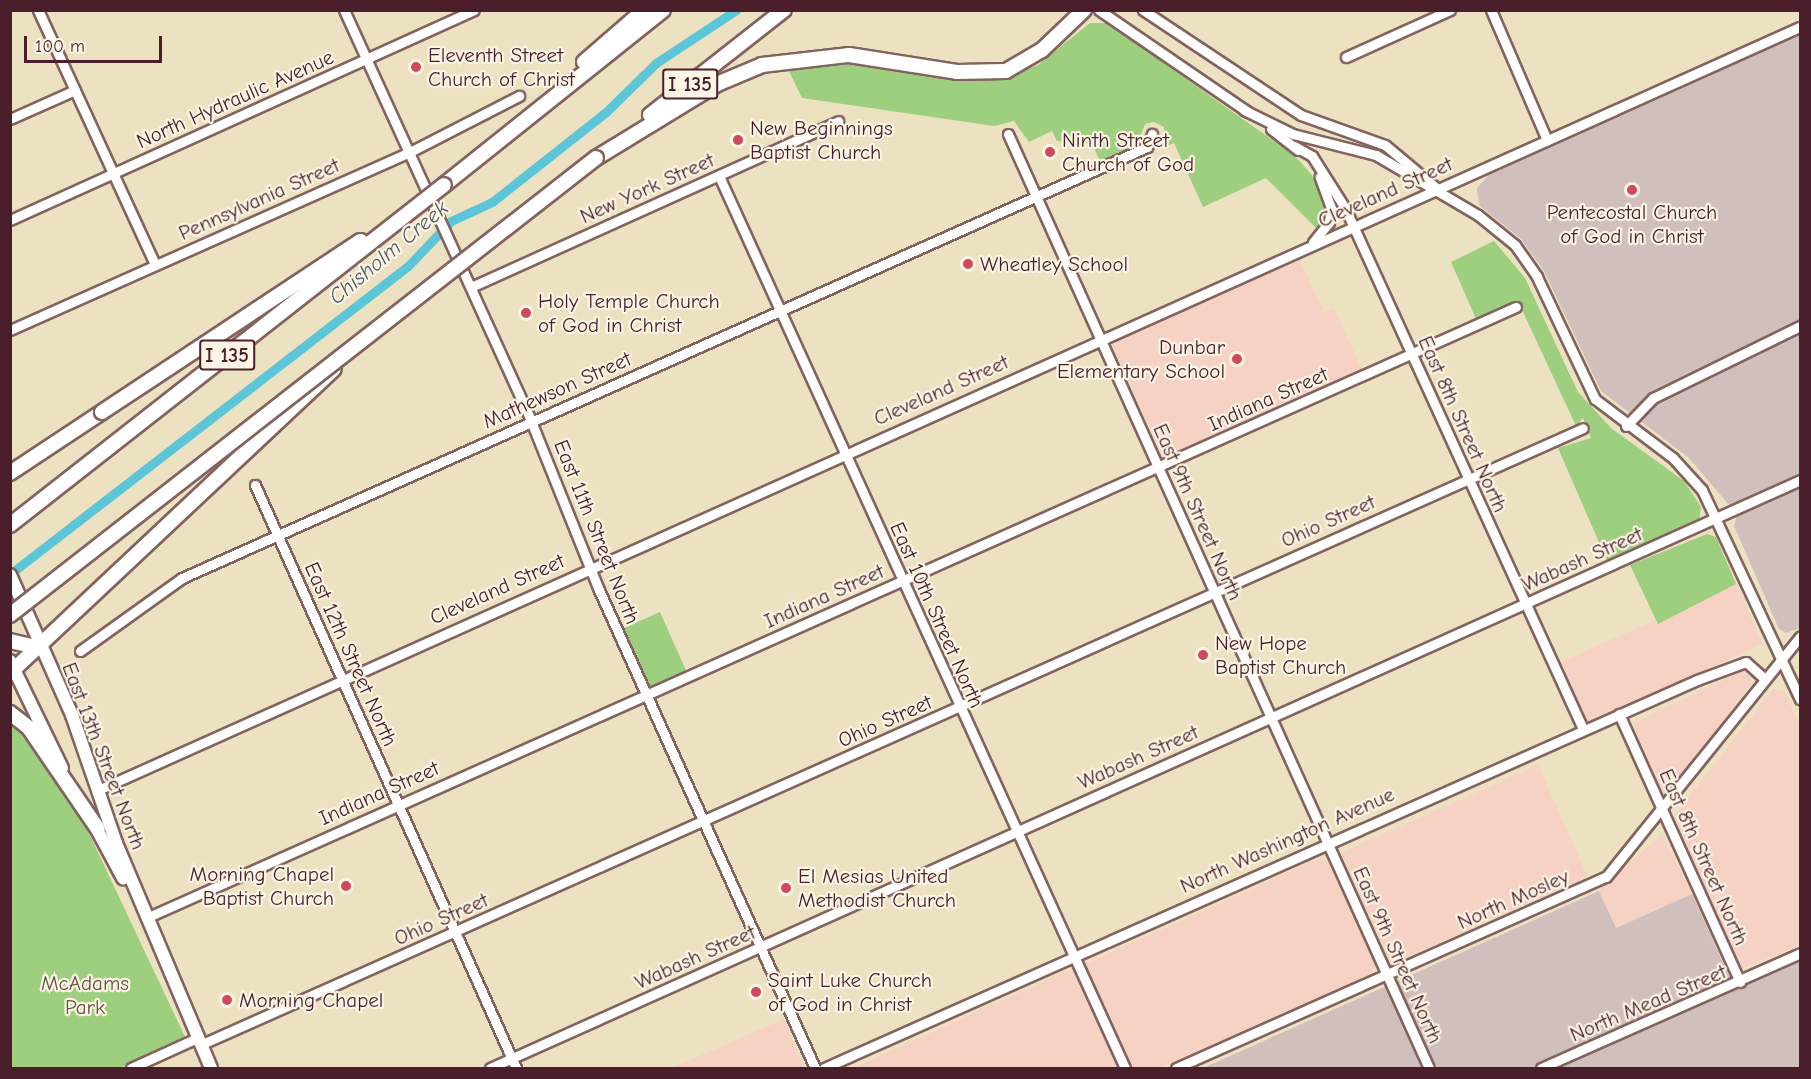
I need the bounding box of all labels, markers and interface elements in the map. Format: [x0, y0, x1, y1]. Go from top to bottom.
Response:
scale bar [27, 24, 165, 62]
text: 100 m [35, 36, 85, 57]
place label: Eleventh Street Church of Christ [428, 42, 575, 92]
street label: North Hydraulic Avenue [133, 44, 337, 154]
marker: Eleventh Street Church of Christ [409, 60, 423, 74]
road number: I 135 [662, 67, 718, 101]
place label: New Beginnings Baptist Church [750, 115, 893, 165]
place label: Ninth Street Church of God [1062, 127, 1194, 177]
marker: New Beginnings Baptist Church [731, 133, 745, 147]
marker: Ninth Street Church of God [1043, 145, 1057, 159]
street label: New York Street [576, 147, 718, 229]
street label: Cleveland Street [1314, 151, 1456, 233]
street label: Pennsylvania Street [175, 152, 343, 246]
marker: Pentecostal Church of God in Christ [1625, 183, 1639, 197]
water label: Chisholm Creek [324, 195, 454, 311]
place label: Pentecostal Church of God in Christ [1547, 199, 1717, 249]
place label: Wheatley School [980, 251, 1128, 277]
marker: Wheatley School [961, 257, 975, 271]
place label: Holy Temple Church of God in Christ [538, 288, 720, 338]
marker: Holy Temple Church of God in Christ [519, 306, 533, 320]
street label: East 8th Street North [1413, 332, 1513, 516]
place label: Dunbar Elementary School [1057, 334, 1225, 384]
road number: I 135 [198, 338, 256, 372]
street label: Mathewson Street [479, 346, 635, 434]
street label: Cleveland Street [870, 349, 1012, 431]
marker: Dunbar Elementary School [1230, 352, 1244, 366]
street label: Indiana Street [1204, 361, 1332, 437]
street label: East 9th Street North [1148, 420, 1248, 604]
street label: East 11th Street North [549, 436, 645, 628]
street label: Ohio Street [1277, 489, 1379, 553]
street label: East 10th Street North [885, 518, 989, 712]
street label: Wabash Street [1518, 521, 1646, 597]
street label: Cleveland Street [426, 548, 568, 630]
street label: East 12th Street North [299, 558, 403, 750]
street label: Indiana Street [760, 558, 888, 634]
place label: New Hope Baptist Church [1215, 630, 1346, 680]
marker: New Hope Baptist Church [1196, 648, 1210, 662]
street label: East 13th Street North [57, 659, 151, 853]
street label: Ohio Street [834, 689, 936, 753]
street label: Wabash Street [1074, 719, 1202, 795]
street label: Indiana Street [315, 755, 443, 831]
street label: East 8th Street North [1654, 765, 1754, 949]
street label: North Washington Avenue [1176, 781, 1398, 899]
place label: Morning Chapel Baptist Church [190, 861, 334, 911]
place label: El Mesias United Methodist Church [798, 863, 956, 913]
street label: East 9th Street North [1348, 863, 1448, 1047]
street label: North Mosley [1453, 863, 1573, 935]
marker: Morning Chapel Baptist Church [339, 879, 353, 893]
marker: El Mesias United Methodist Church [779, 881, 793, 895]
street label: Ohio Street [390, 887, 492, 951]
street label: Wabash Street [631, 919, 759, 995]
street label: North Mead Street [1566, 959, 1730, 1047]
place label: Saint Luke Church of God in Christ [768, 967, 932, 1017]
park label: McAdams Park [41, 970, 129, 1020]
marker: Saint Luke Church of God in Christ [749, 985, 763, 999]
place label: Morning Chapel [239, 987, 383, 1013]
marker: Morning Chapel [220, 993, 234, 1007]

